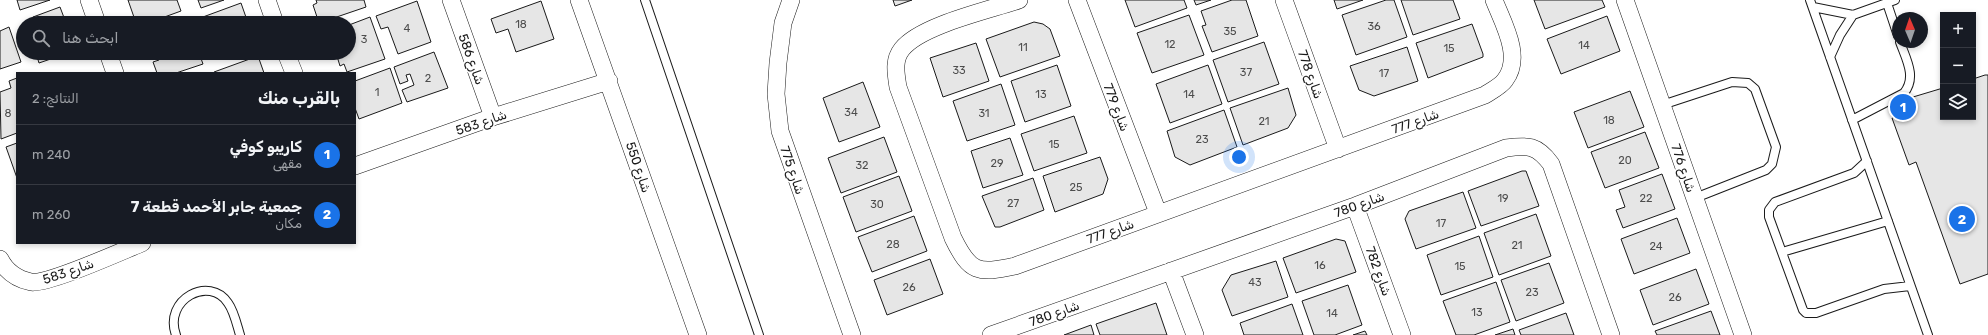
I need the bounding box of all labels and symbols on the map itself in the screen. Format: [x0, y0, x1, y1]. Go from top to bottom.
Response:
north arrow [1892, 12, 1928, 48]
house number: 18 [515, 18, 527, 31]
house number: 36 [1367, 20, 1381, 33]
house number: 4 [404, 22, 411, 35]
house number: 35 [1223, 25, 1237, 38]
street label: شارع 586 [454, 32, 488, 87]
house number: 3 [361, 33, 368, 46]
house number: 12 [1164, 38, 1176, 51]
house number: 14 [1578, 39, 1590, 52]
house number: 11 [1018, 41, 1028, 54]
house number: 15 [1443, 42, 1455, 55]
street label: شارع 778 [1293, 48, 1326, 101]
house number: 33 [952, 64, 966, 77]
house number: 37 [1240, 66, 1252, 79]
house number: 17 [1379, 67, 1390, 80]
house number: 2 [425, 72, 431, 85]
street label: شارع 779 [1099, 81, 1133, 134]
house number: 1 [375, 86, 379, 99]
house number: 13 [1035, 88, 1047, 101]
house number: 14 [1183, 88, 1195, 101]
pin: 1 [1890, 92, 1916, 122]
house number: 34 [844, 106, 858, 119]
street label: شارع 777 [1390, 106, 1442, 139]
house number: 8 [5, 107, 12, 120]
street label: شارع 583 [454, 107, 509, 140]
house number: 31 [978, 107, 990, 120]
house number: 18 [1603, 114, 1615, 127]
house number: 21 [1258, 115, 1270, 128]
house number: 23 [1195, 133, 1209, 146]
house number: 15 [1048, 138, 1060, 151]
street label: شارع 550 [621, 140, 654, 195]
street label: شارع 776 [1666, 142, 1699, 195]
street label: شارع 775 [775, 144, 808, 197]
your location [1229, 147, 1249, 167]
house number: 20 [1618, 154, 1632, 167]
house number: 29 [991, 157, 1003, 170]
house number: 32 [855, 159, 869, 172]
house number: 25 [1070, 181, 1083, 194]
street label: شارع 780 [1332, 188, 1387, 222]
house number: 19 [1497, 192, 1509, 205]
house number: 22 [1640, 192, 1652, 205]
house number: 27 [1007, 197, 1019, 210]
house number: 30 [870, 198, 884, 211]
pin: 2 [1949, 204, 1975, 234]
street label: شارع 777 [1085, 216, 1137, 249]
house number: 17 [1436, 217, 1447, 230]
house number: 28 [886, 238, 900, 251]
house number: 21 [1511, 239, 1523, 252]
house number: 24 [1649, 240, 1663, 253]
street label: شارع 782 [1361, 244, 1394, 299]
street label: شارع 583 [41, 256, 96, 289]
house number: 16 [1314, 259, 1326, 272]
house number: 15 [1454, 260, 1466, 273]
house number: 43 [1248, 276, 1262, 289]
house number: 26 [902, 281, 916, 294]
house number: 23 [1525, 286, 1539, 299]
house number: 26 [1668, 291, 1682, 304]
street label: شارع 780 [1027, 297, 1082, 331]
house number: 13 [1471, 306, 1483, 319]
house number: 14 [1326, 307, 1338, 320]

